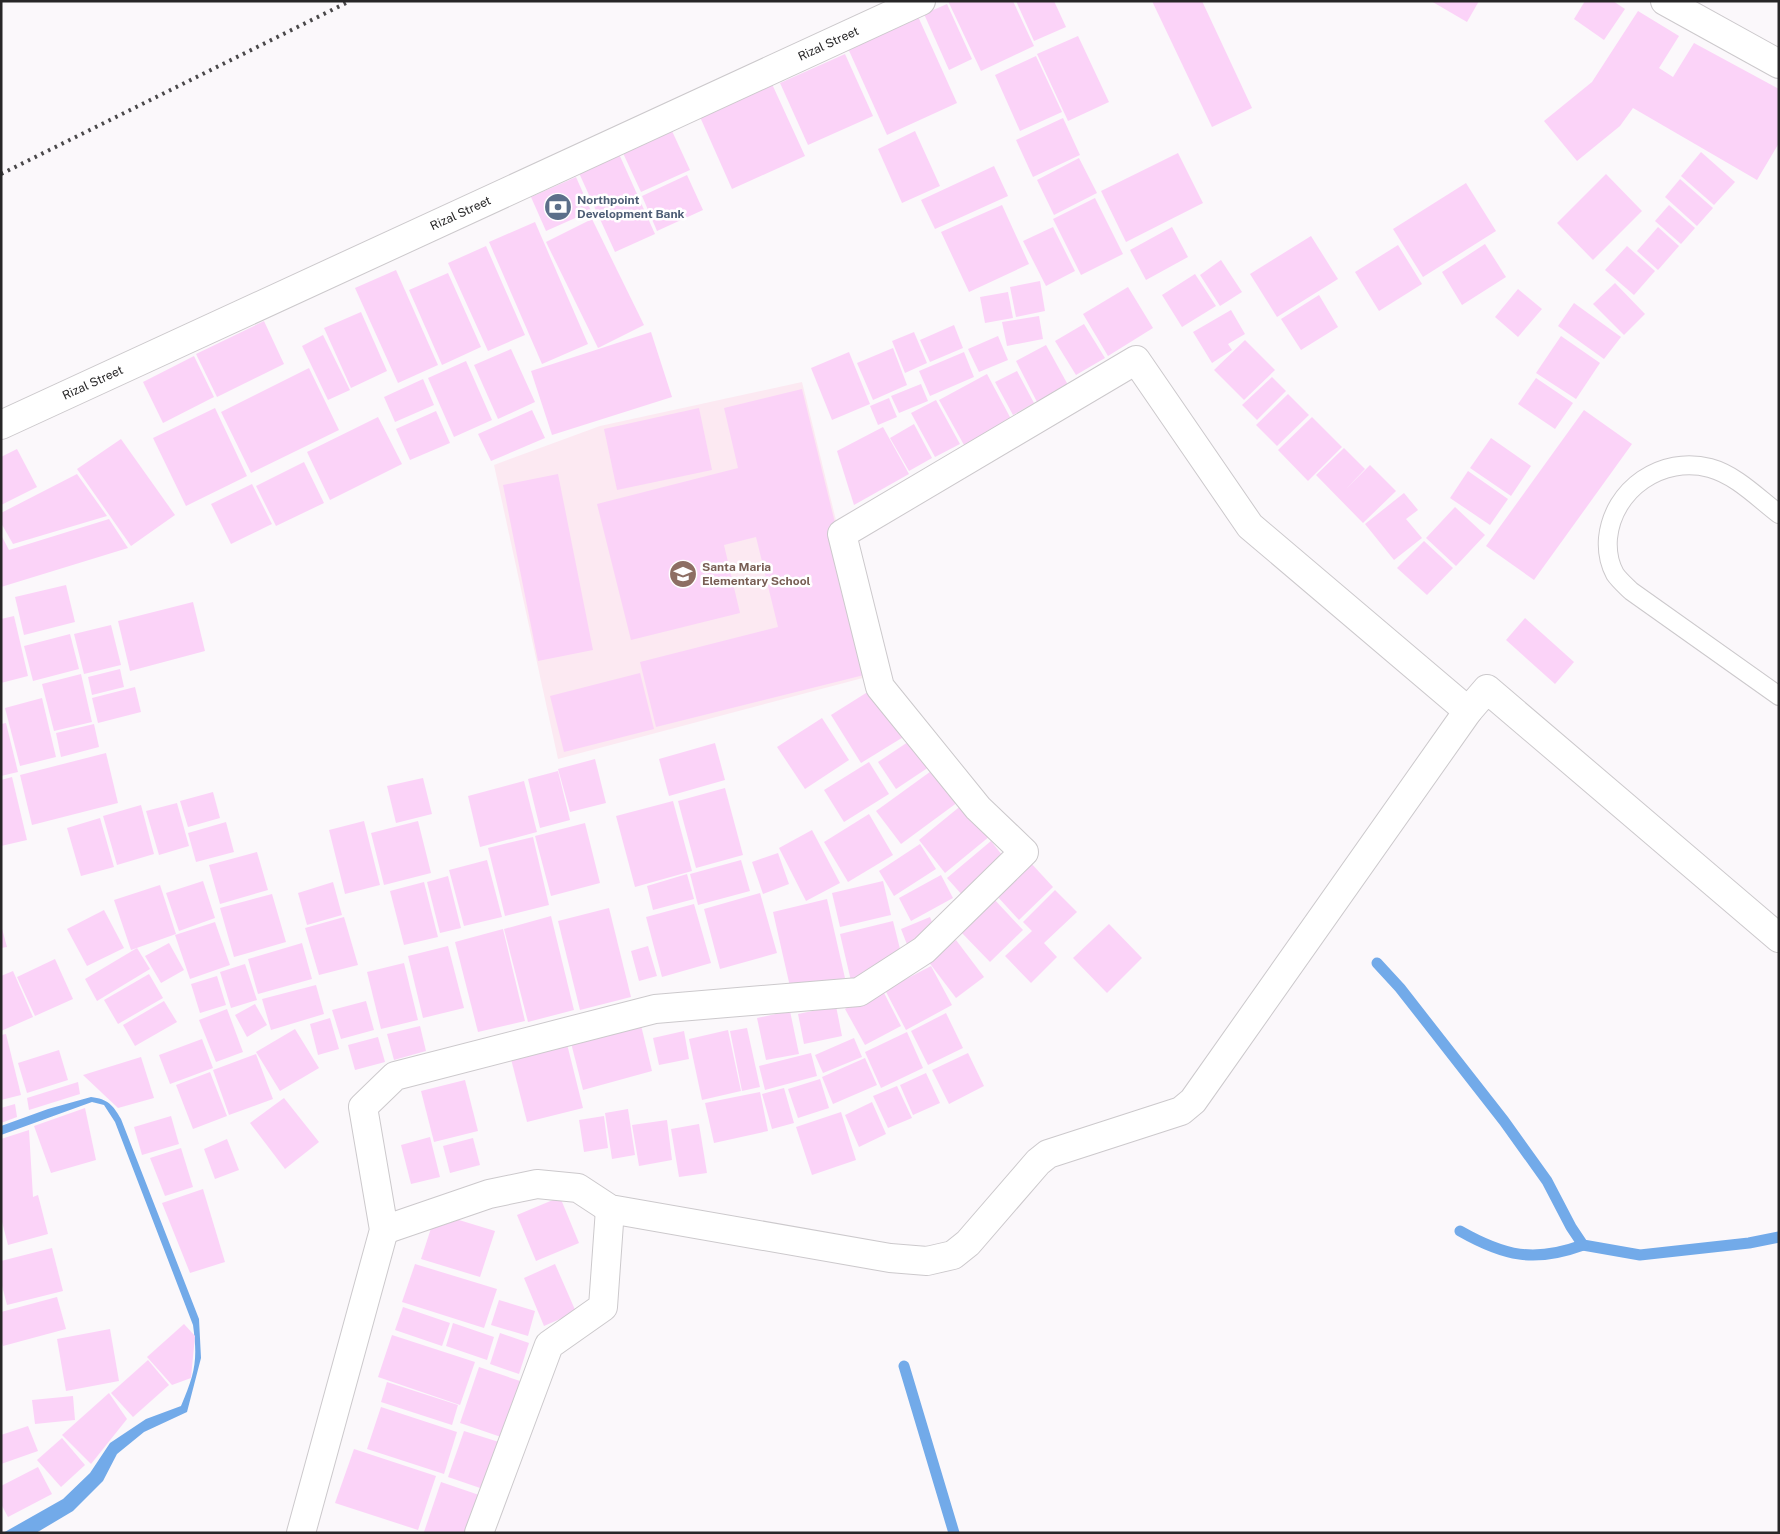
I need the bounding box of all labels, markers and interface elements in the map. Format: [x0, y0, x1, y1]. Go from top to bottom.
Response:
street label: Rizal Street [796, 24, 861, 64]
bank icon: Northpoint Development Bank [543, 192, 573, 222]
street label: Rizal Street [428, 193, 493, 233]
place label: Northpoint Development Bank [577, 193, 685, 221]
street label: Rizal Street [60, 363, 126, 403]
school or university icon: Santa Maria Elementary School [668, 559, 698, 589]
place label: Santa Maria Elementary School [702, 560, 811, 588]

